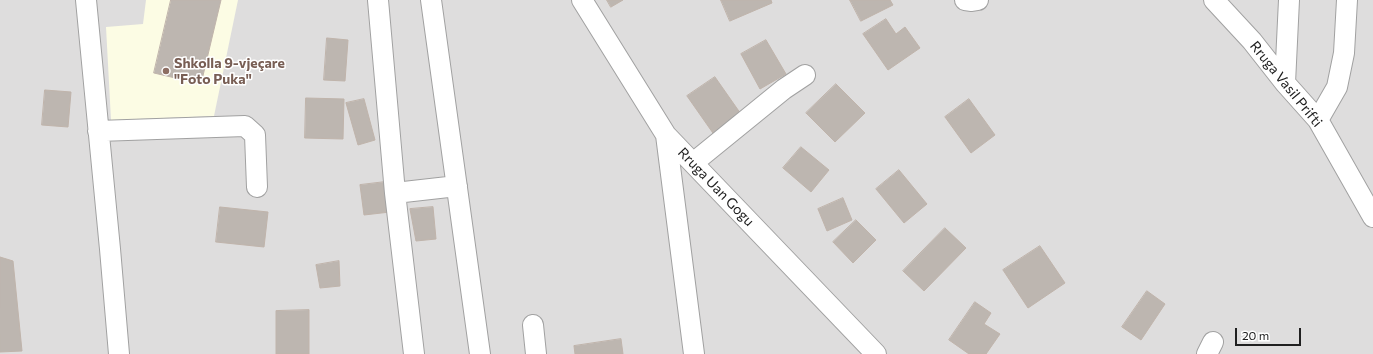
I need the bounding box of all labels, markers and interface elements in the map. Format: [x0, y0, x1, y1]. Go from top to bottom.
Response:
street label: Rruga Vasil Prifti [1246, 38, 1326, 130]
place label: Shkolla 9-vjeçare "Foto Puka" [174, 55, 285, 88]
marker: Shkolla 9-vjeçare "Foto Puka" [161, 66, 171, 76]
street label: Rruga Uan Gogu [674, 144, 758, 230]
scale bar [1237, 320, 1303, 346]
text: 20 m [1242, 328, 1269, 342]

